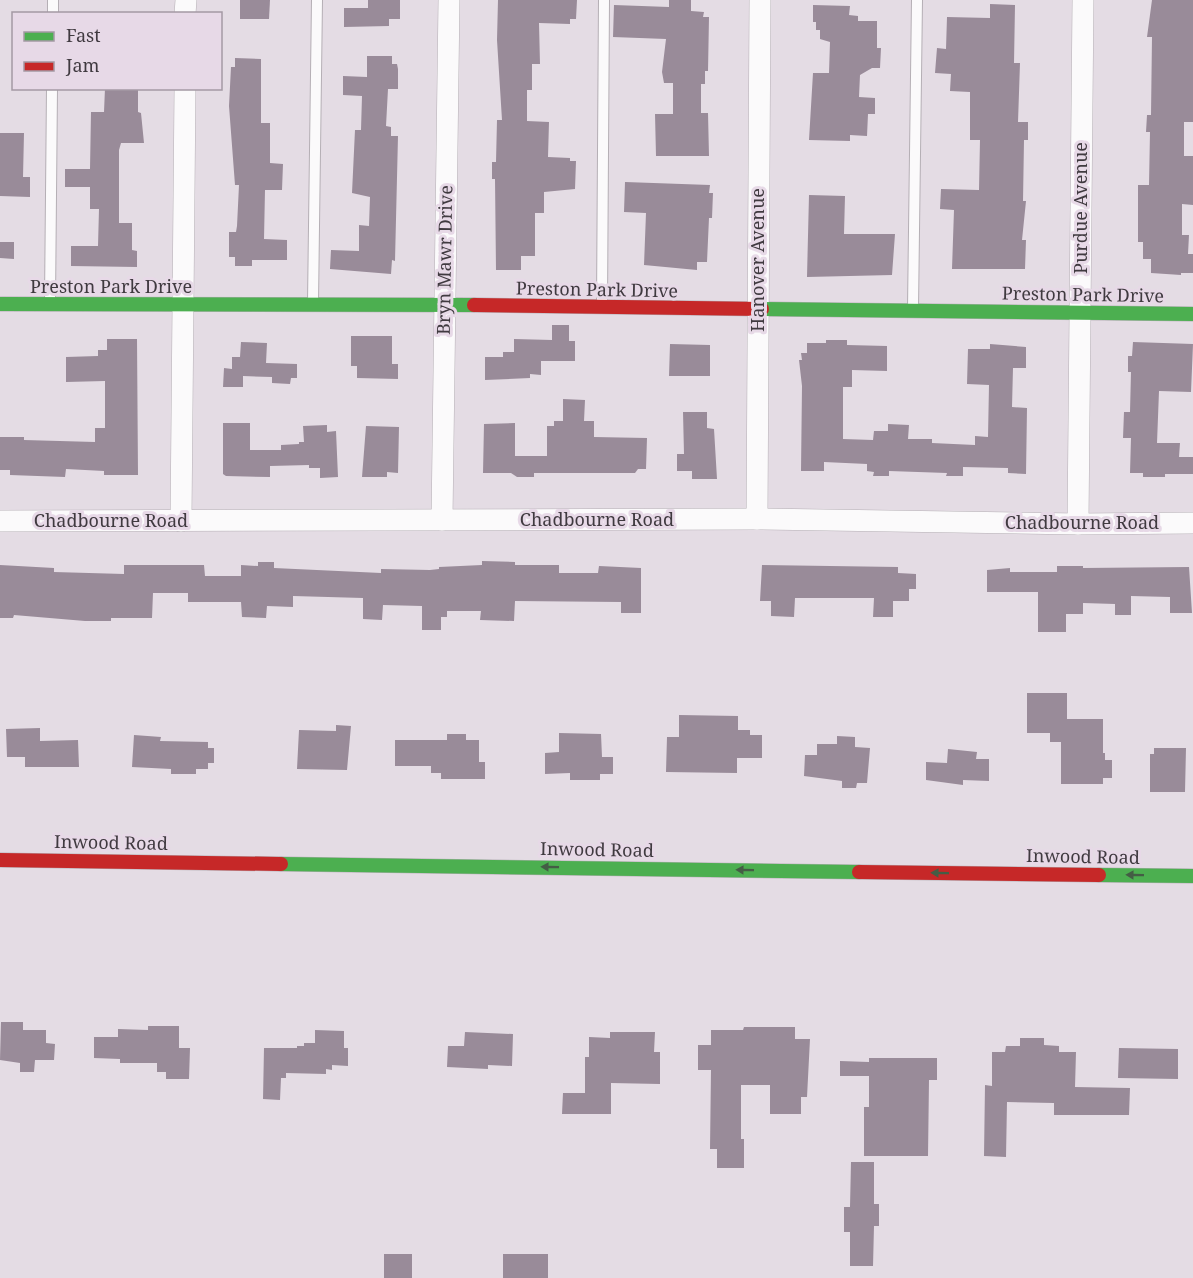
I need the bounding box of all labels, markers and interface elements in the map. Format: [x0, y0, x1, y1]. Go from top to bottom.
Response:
legend [12, 12, 222, 90]
text: Fast [66, 23, 101, 47]
text: Jam [65, 53, 100, 77]
street label: Purdue Avenue [1068, 142, 1092, 274]
street label: Bryn Mawr Drive [431, 185, 457, 335]
street label: Hanover Avenue [745, 188, 769, 332]
street label: Preston Park Drive [30, 274, 192, 298]
street label: Preston Park Drive [516, 276, 678, 302]
street label: Preston Park Drive [1002, 281, 1164, 307]
street label: Chadbourne Road [520, 507, 674, 531]
street label: Chadbourne Road [34, 508, 188, 532]
street label: Chadbourne Road [1005, 510, 1159, 534]
street label: Inwood Road [54, 829, 168, 855]
street label: Inwood Road [540, 836, 654, 862]
street label: Inwood Road [1026, 843, 1140, 869]
one-way arrow [540, 862, 559, 872]
one-way arrow [735, 865, 754, 875]
one-way arrow [930, 868, 949, 878]
one-way arrow [1125, 871, 1144, 880]

